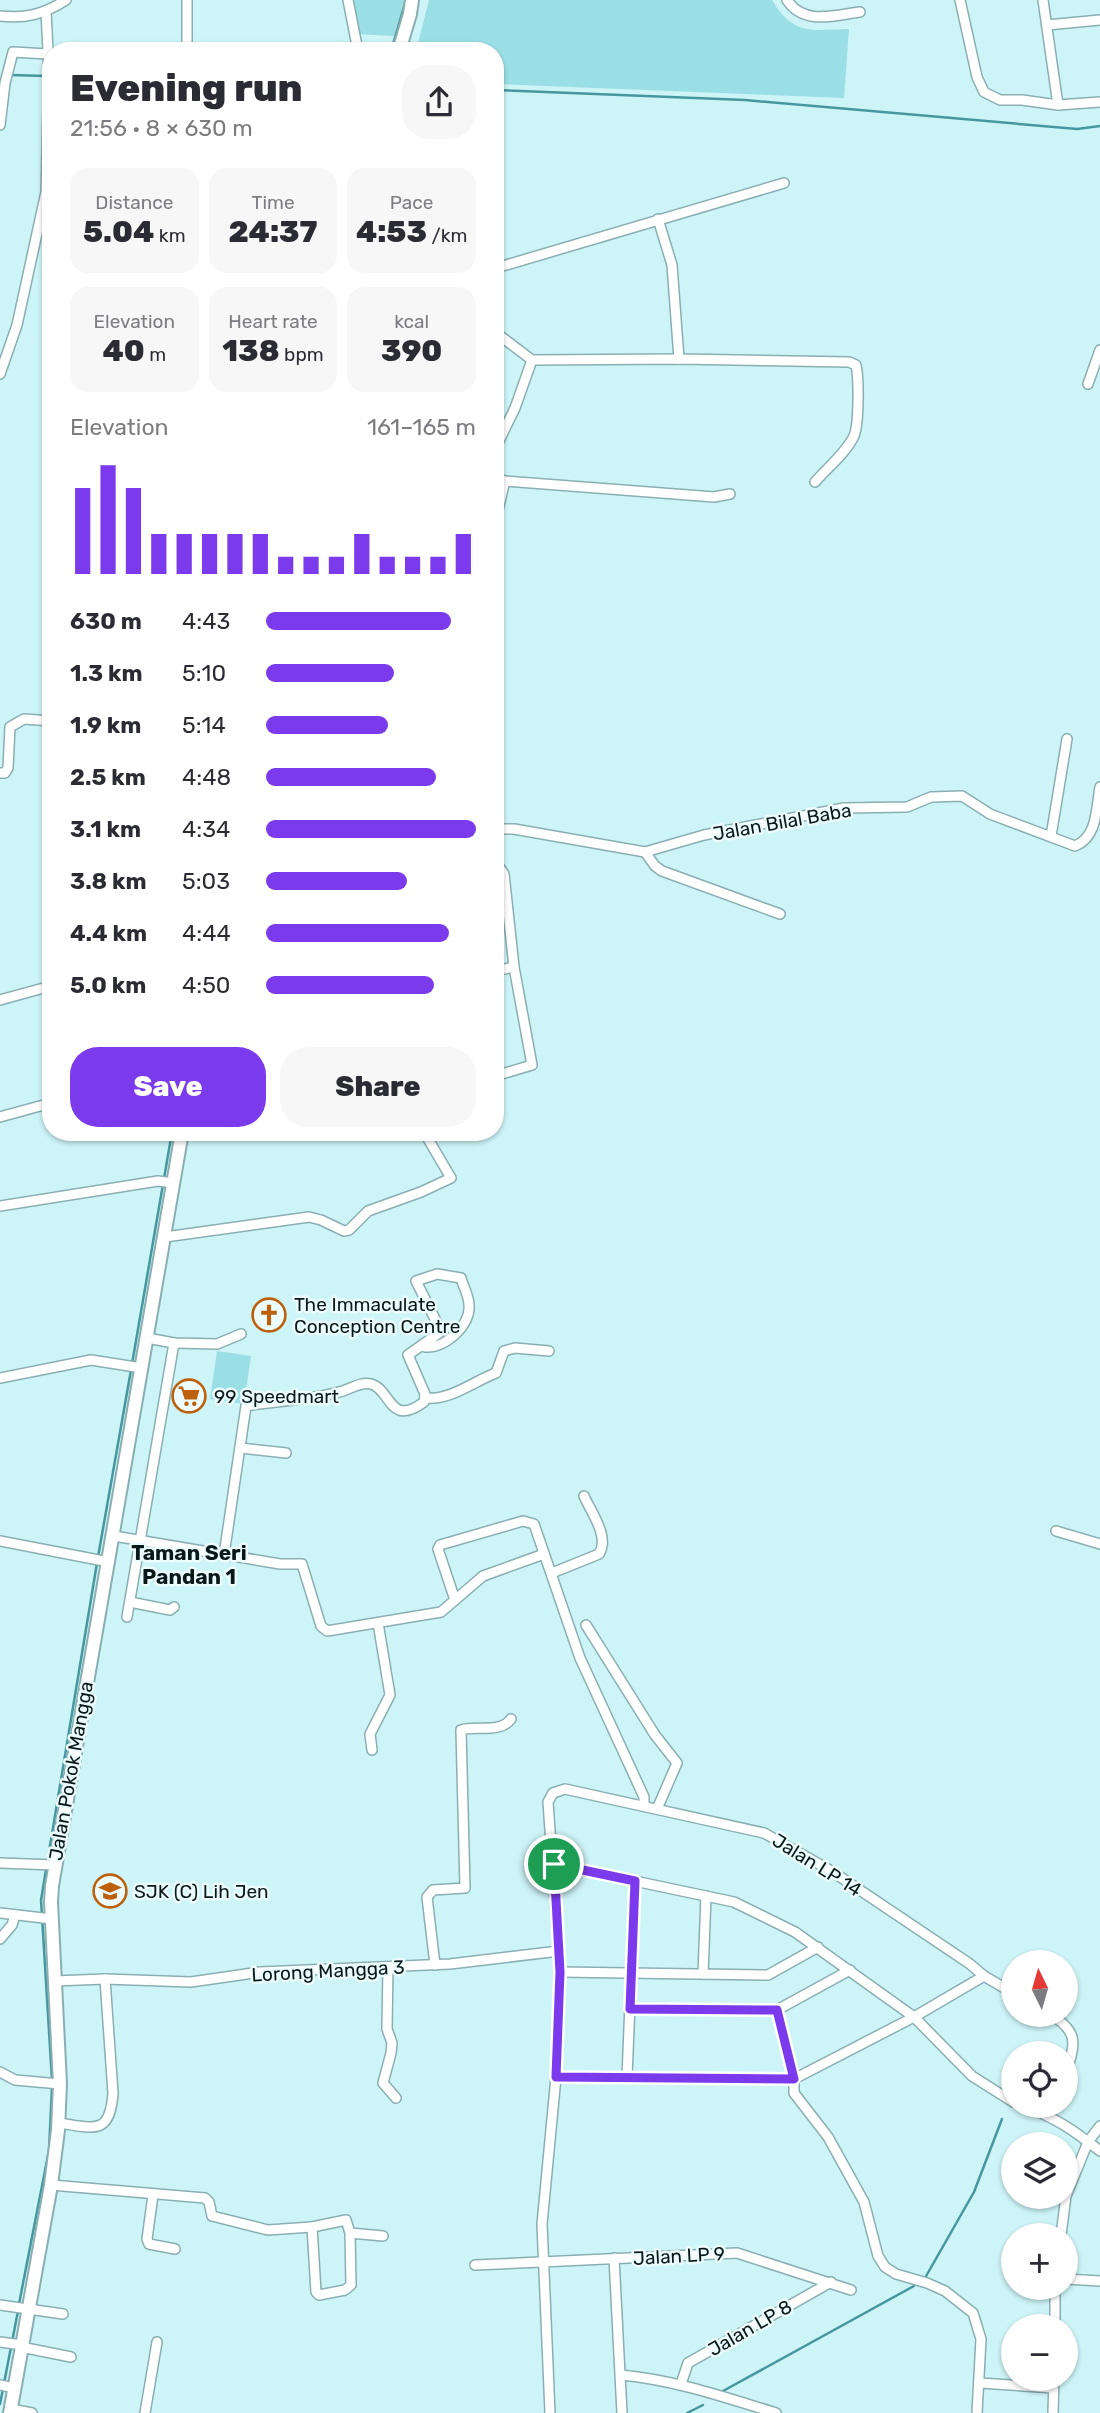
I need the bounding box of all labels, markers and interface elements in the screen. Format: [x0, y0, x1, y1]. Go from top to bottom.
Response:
text: Evening run [70, 65, 303, 111]
button: share [402, 65, 476, 139]
text: 21:56 · 8 × 630 m [70, 114, 253, 142]
text: Distance [95, 191, 173, 214]
text: Time [251, 191, 295, 214]
text: Pace [390, 191, 433, 214]
text: 5.04 [83, 214, 154, 250]
text: 24:37 [228, 214, 318, 250]
text: 4:53 [356, 214, 427, 250]
text: km [154, 224, 186, 247]
text: /km [427, 224, 467, 247]
text: Elevation [94, 310, 175, 333]
text: Heart rate [228, 310, 318, 333]
text: kcal [394, 310, 429, 333]
text: 40 [102, 333, 145, 369]
text: 138 [222, 333, 279, 369]
text: 390 [381, 333, 442, 369]
text: m [145, 343, 166, 366]
text: bpm [279, 343, 324, 366]
text: Elevation [70, 413, 169, 441]
text: 161–165 m [367, 413, 476, 441]
text: 630 m [70, 607, 142, 635]
text: 4:43 [182, 607, 230, 635]
text: 1.3 km [70, 659, 143, 687]
text: 5:10 [182, 659, 226, 687]
text: 1.9 km [70, 711, 141, 739]
text: 5:14 [182, 711, 226, 739]
text: 2.5 km [70, 763, 146, 791]
text: 4:48 [182, 763, 231, 791]
street label: Jalan Bilal Baba [711, 798, 853, 846]
text: 3.1 km [70, 815, 141, 843]
text: 4:34 [182, 815, 230, 843]
text: 3.8 km [70, 867, 147, 895]
text: 5:03 [182, 867, 230, 895]
text: 4.4 km [70, 919, 147, 947]
text: 4:44 [182, 919, 231, 947]
text: 5.0 km [70, 971, 146, 999]
text: 4:50 [182, 971, 230, 999]
button: Save [70, 1047, 266, 1127]
button: Share [280, 1047, 476, 1127]
place label: The Immaculate Conception Centre [294, 1293, 460, 1338]
church icon: The Immaculate Conception Centre [250, 1296, 288, 1334]
supermarket icon: 99 Speedmart [170, 1377, 208, 1415]
place label: 99 Speedmart [214, 1385, 340, 1408]
district label: Taman Seri Pandan 1 [131, 1540, 247, 1589]
street label: Jalan Pokok Mangga [44, 1680, 98, 1862]
street label: Jalan LP 14 [768, 1829, 866, 1902]
pin [524, 1834, 584, 1894]
icon: arrive [535, 1845, 573, 1883]
school or university icon: SJK (C) Lih Jen [91, 1872, 129, 1910]
place label: SJK (C) Lih Jen [134, 1880, 269, 1903]
north arrow [1001, 1950, 1078, 2026]
map controls [1001, 1950, 1078, 2391]
street label: Lorong Mangga 3 [251, 1956, 405, 1986]
button: locate [1001, 2041, 1078, 2118]
button: layers [1001, 2132, 1078, 2209]
button: + [1001, 2223, 1078, 2300]
street label: Jalan LP 9 [632, 2242, 726, 2270]
street label: Jalan LP 8 [704, 2295, 796, 2361]
button: − [1001, 2314, 1078, 2391]

